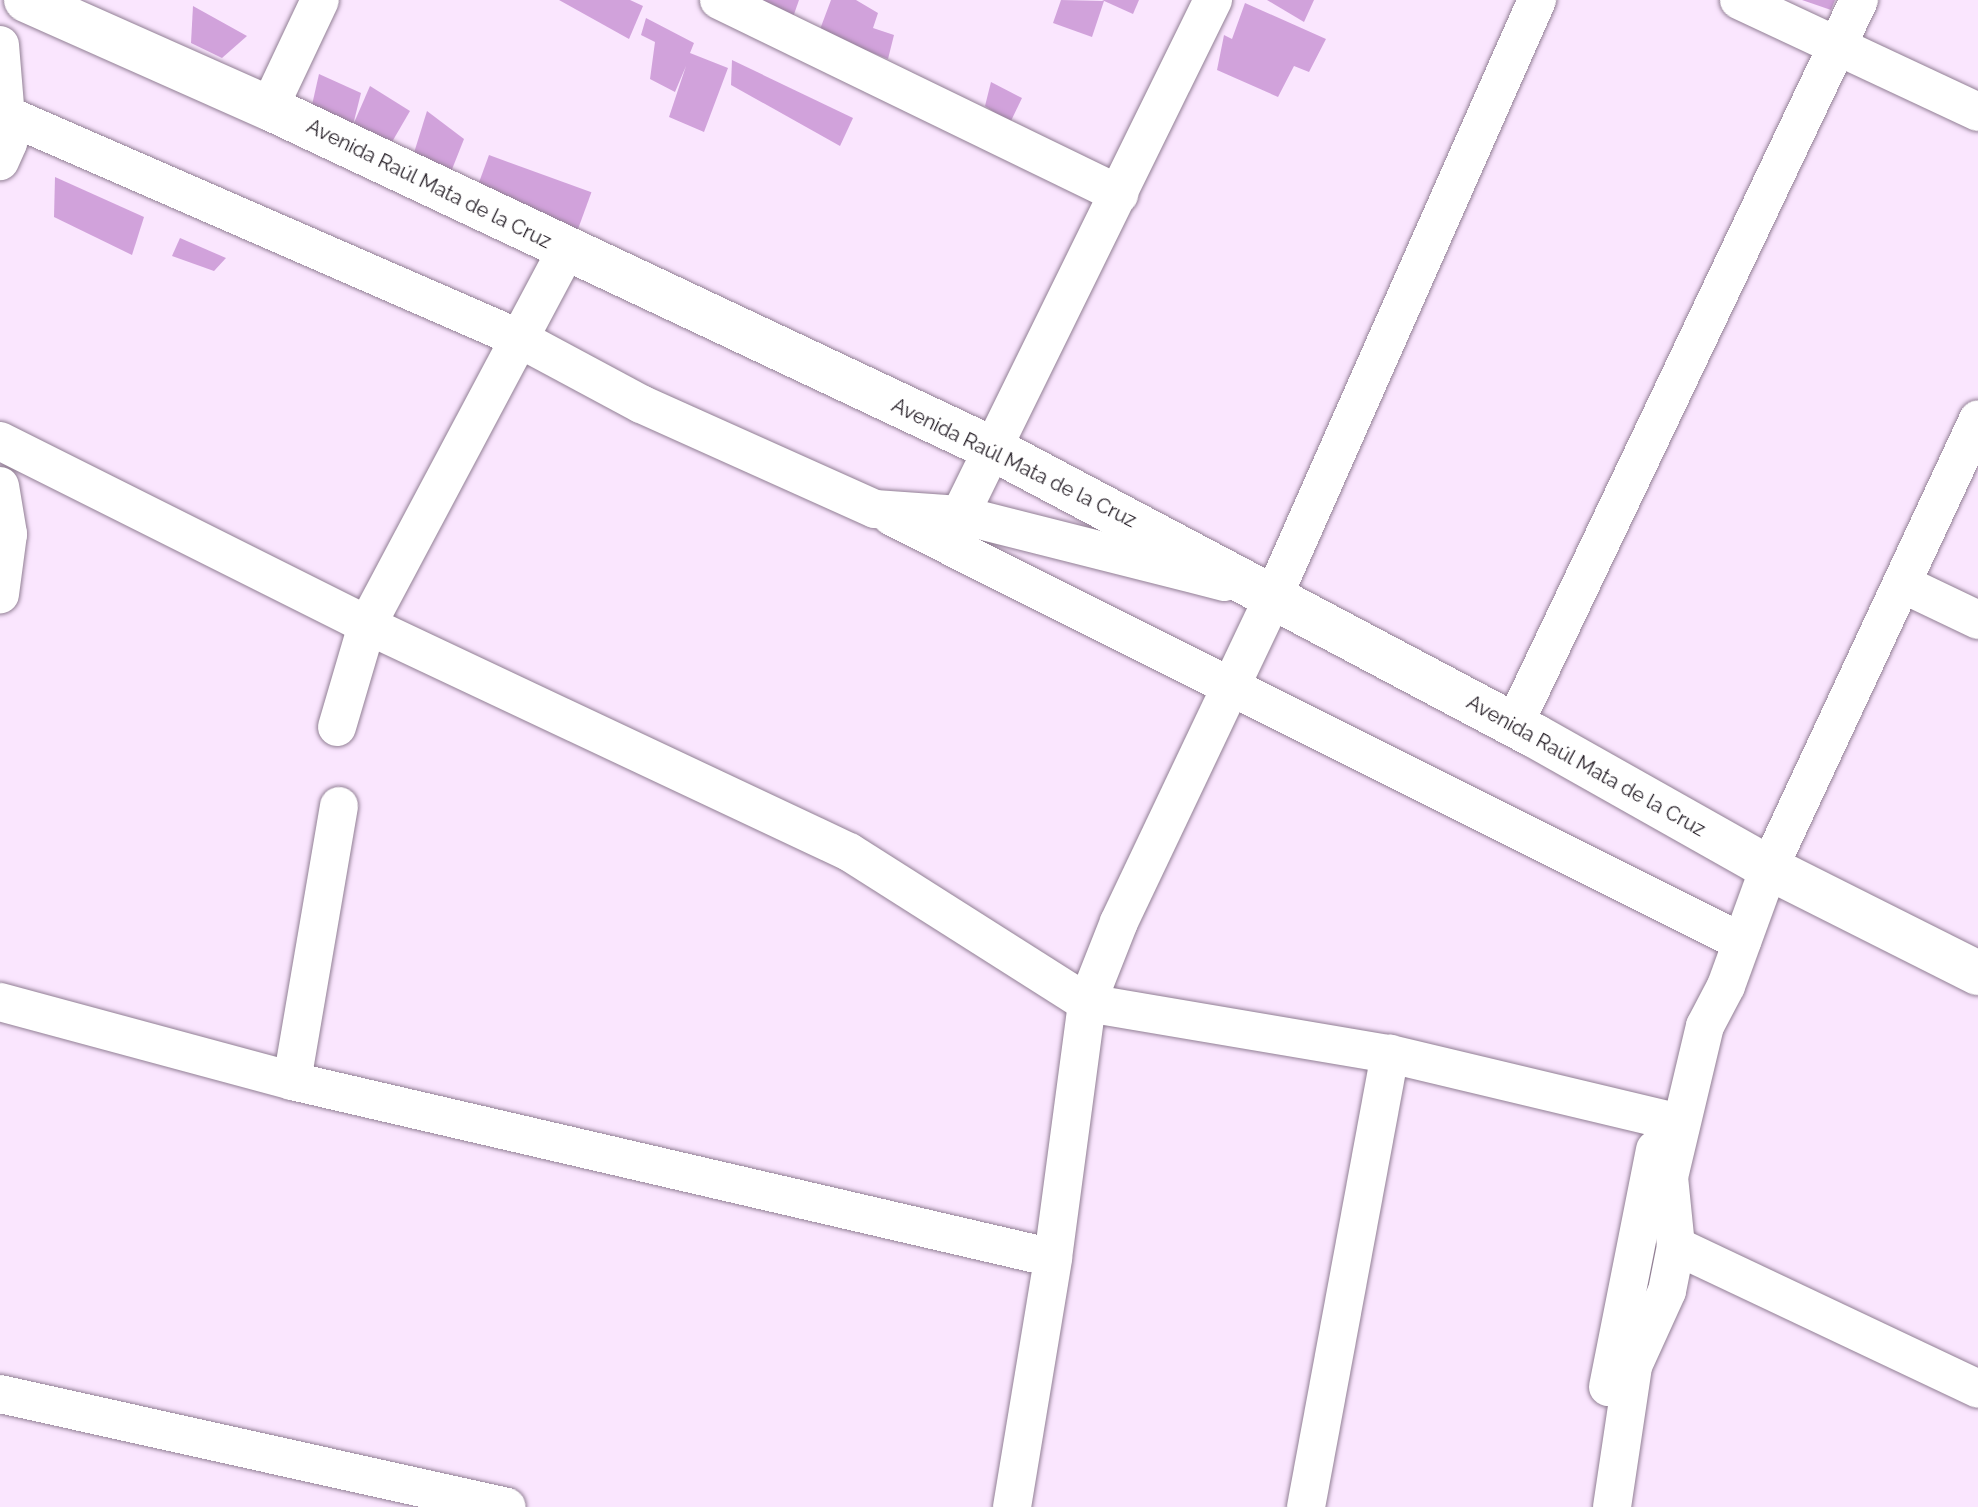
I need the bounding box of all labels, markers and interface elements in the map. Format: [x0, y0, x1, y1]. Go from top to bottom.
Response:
street label: Avenida Raúl Mata de la Cruz [303, 114, 555, 254]
street label: Avenida Raúl Mata de la Cruz [888, 393, 1140, 533]
street label: Avenida Raúl Mata de la Cruz [1462, 690, 1710, 842]

